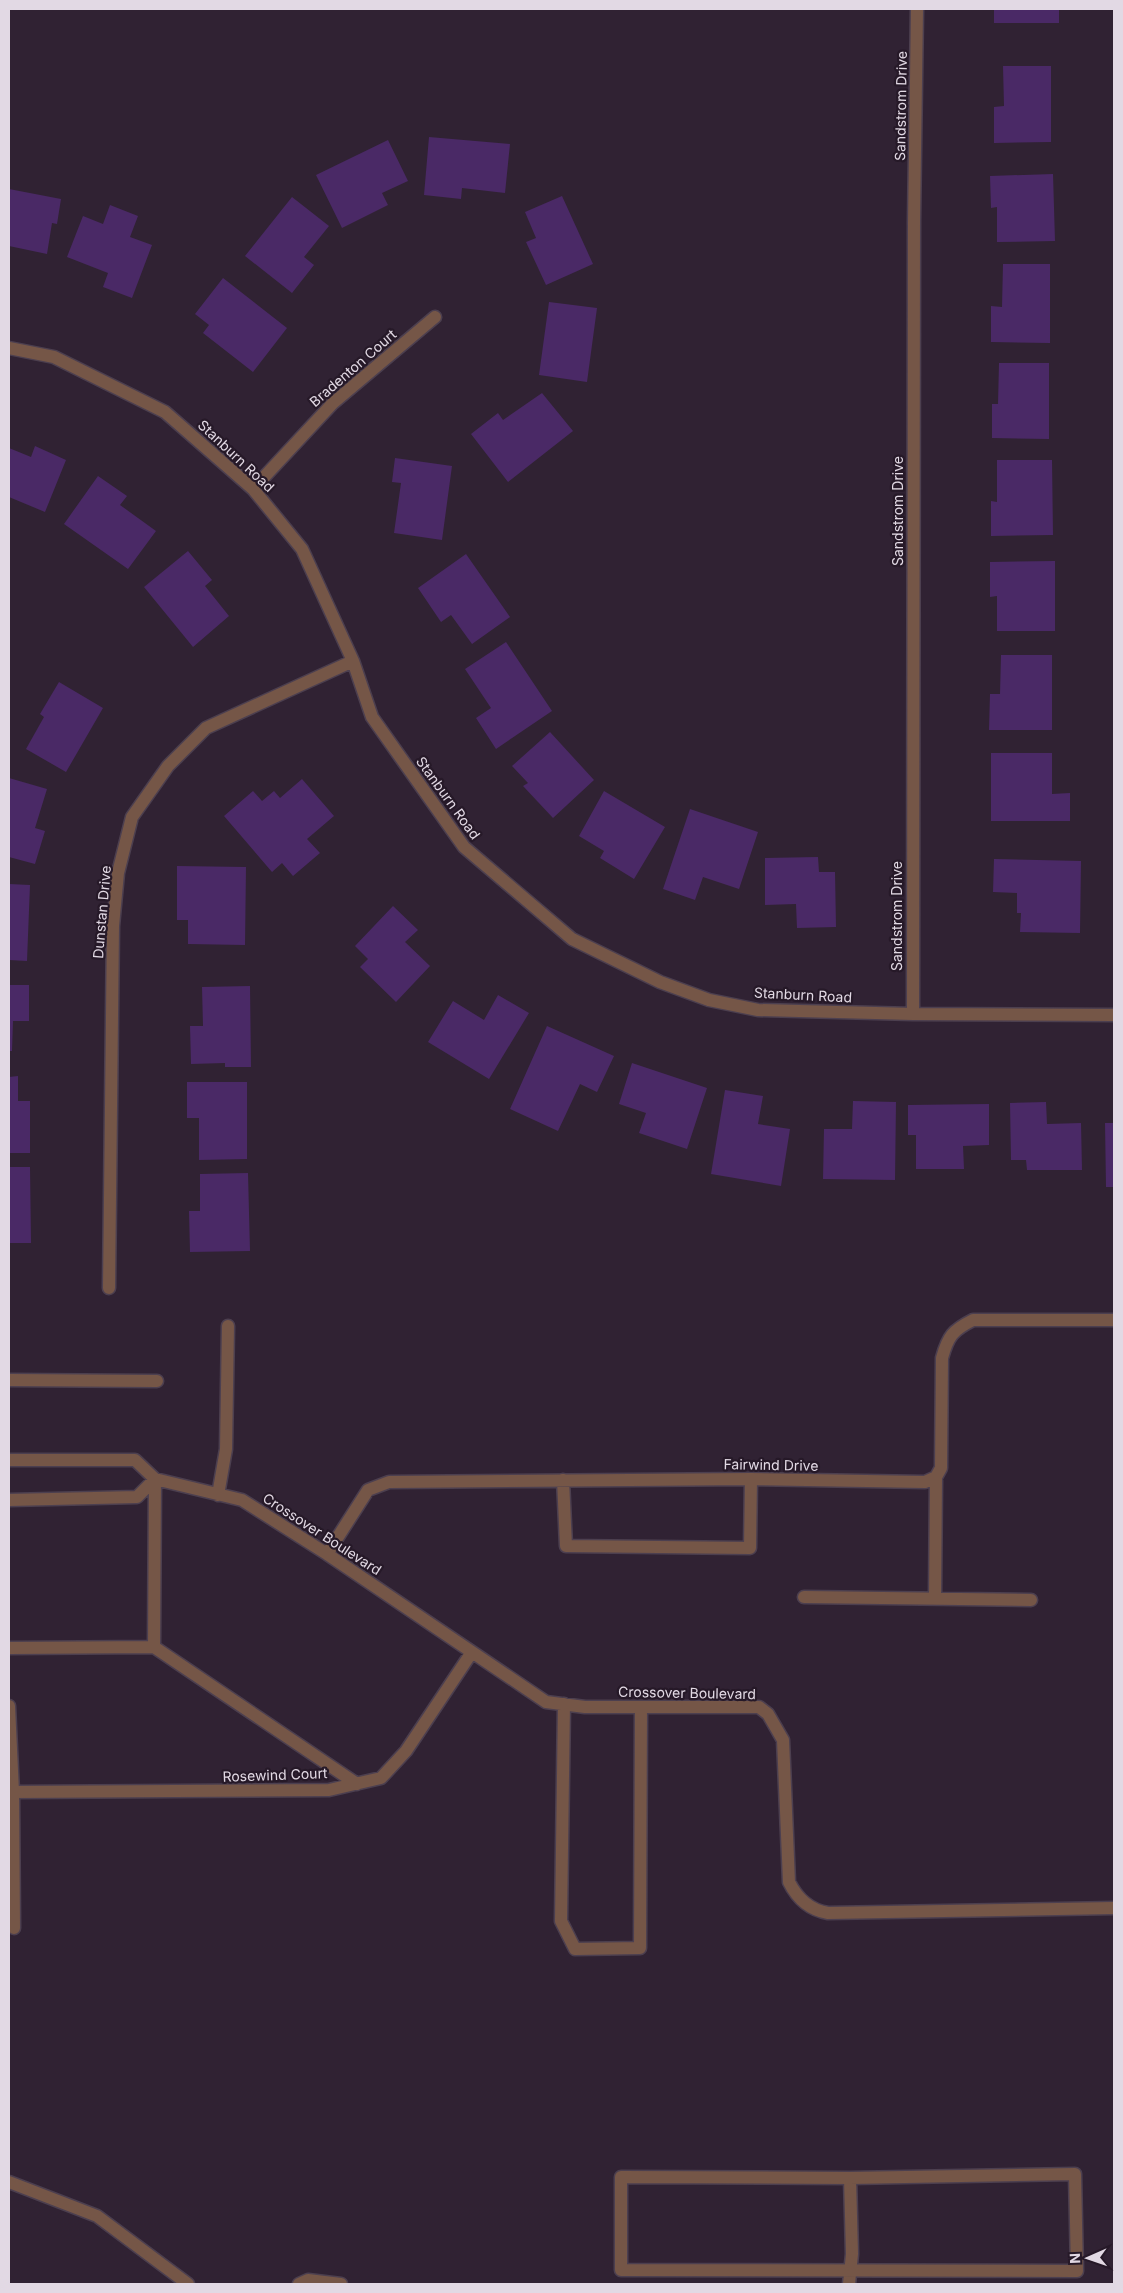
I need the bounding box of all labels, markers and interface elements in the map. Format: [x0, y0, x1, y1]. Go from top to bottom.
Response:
street label: Sandstrom Drive [891, 51, 910, 161]
street label: Bradenton Court [306, 325, 400, 410]
street label: Stanburn Road [195, 416, 278, 495]
street label: Sandstrom Drive [889, 456, 906, 566]
street label: Stanburn Road [413, 753, 484, 842]
street label: Sandstrom Drive [888, 861, 905, 971]
street label: Dunstan Drive [89, 865, 114, 959]
street label: Stanburn Road [754, 983, 852, 1006]
street label: Fairwind Drive [723, 1455, 819, 1474]
street label: Crossover Boulevard [260, 1489, 385, 1578]
street label: Crossover Boulevard [618, 1683, 756, 1702]
street label: Rosewind Court [222, 1764, 328, 1785]
north arrow [1063, 2233, 1113, 2283]
text: N [1066, 2253, 1083, 2264]

